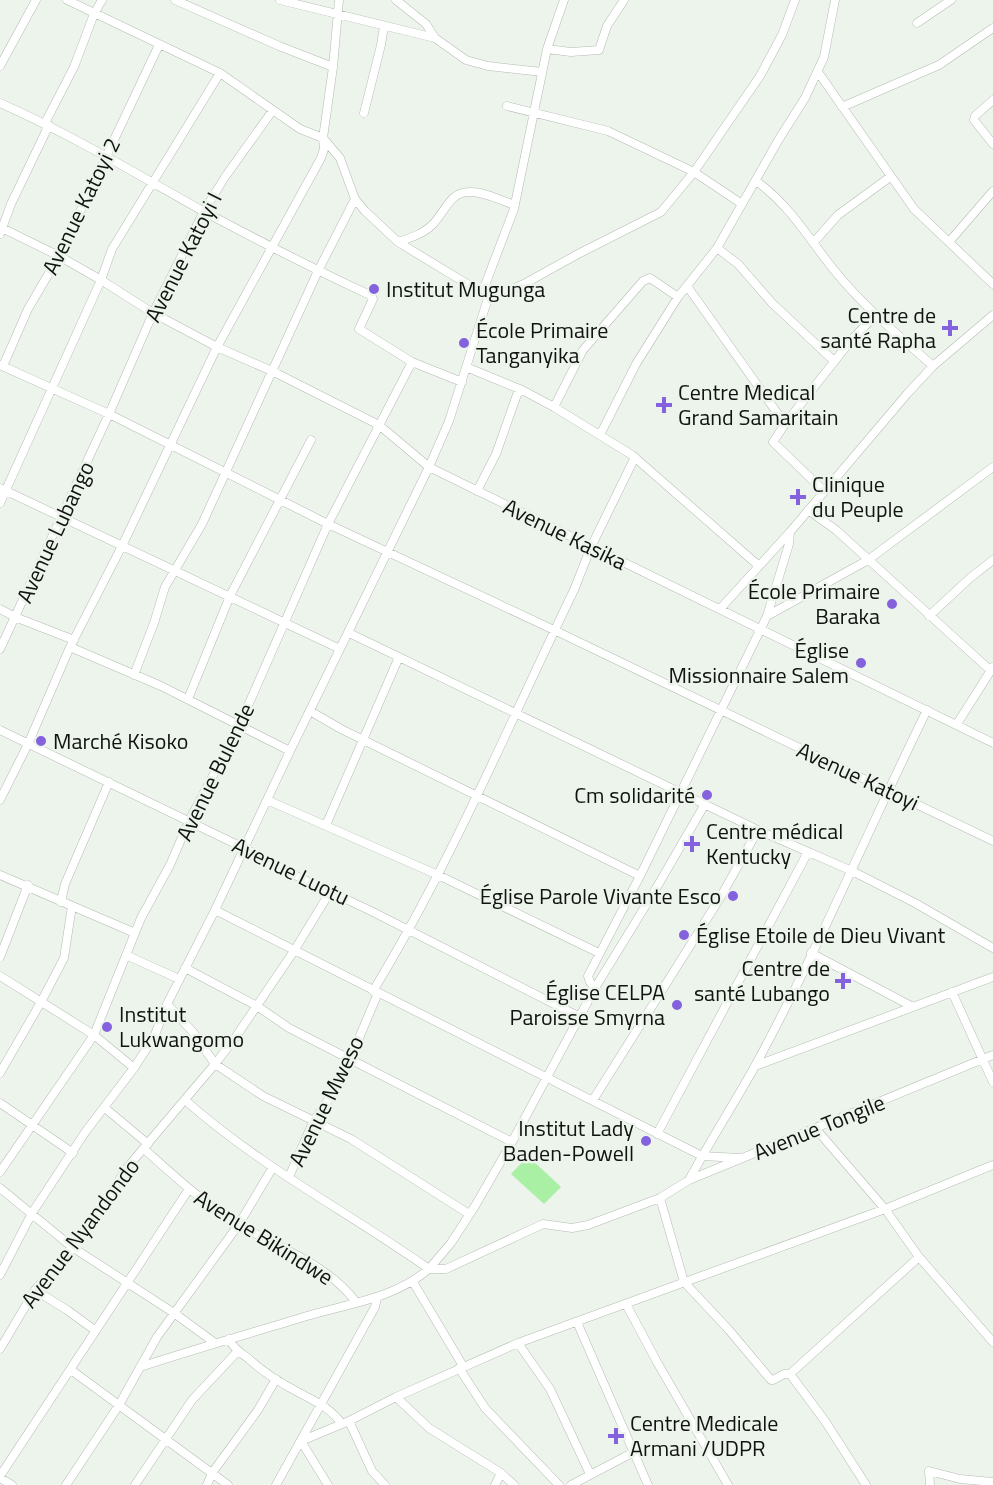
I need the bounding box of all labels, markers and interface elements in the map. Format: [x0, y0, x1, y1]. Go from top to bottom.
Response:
street label: Avenue Katoyi 2 [33, 132, 129, 280]
street label: Avenue Katoyi I [136, 186, 230, 328]
place label: Institut Mugunga [386, 272, 545, 306]
marker: Institut Mugunga [367, 282, 381, 296]
place label: Centre de santé Rapha [820, 298, 936, 357]
place label: École Primaire Tanganyika [476, 313, 608, 372]
marker: Centre de santé Rapha [941, 319, 959, 337]
marker: École Primaire Tanganyika [457, 336, 471, 350]
place label: Centre Medical Grand Samaritain [678, 375, 839, 434]
marker: Centre Medical Grand Samaritain [655, 396, 673, 414]
street label: Avenue Lubango [7, 455, 103, 609]
place label: Clinique du Peuple [812, 467, 904, 526]
marker: Clinique du Peuple [789, 488, 807, 506]
street label: Avenue Kasika [497, 489, 633, 579]
place label: École Primaire Baraka [748, 574, 880, 633]
marker: École Primaire Baraka [885, 597, 899, 611]
place label: Église Missionnaire Salem [668, 633, 849, 692]
marker: Église Missionnaire Salem [854, 656, 868, 670]
street label: Avenue Bulende [167, 697, 263, 847]
place label: Marché Kisoko [53, 724, 188, 758]
street label: Avenue Katoyi [791, 733, 925, 819]
marker: Marché Kisoko [34, 734, 48, 748]
place label: Cm solidarité [574, 778, 695, 812]
marker: Cm solidarité [700, 788, 714, 802]
place label: Centre médical Kentucky [706, 814, 843, 873]
street label: Avenue Luotu [227, 828, 355, 914]
marker: Centre médical Kentucky [683, 835, 701, 853]
place label: Église Parole Vivante Esco [480, 879, 721, 913]
marker: Église Parole Vivante Esco [726, 889, 740, 903]
place label: Église Etoile de Dieu Vivant [696, 918, 945, 952]
marker: Église Etoile de Dieu Vivant [677, 928, 691, 942]
place label: Centre de santé Lubango [694, 951, 830, 1010]
marker: Centre de santé Lubango [834, 972, 852, 990]
place label: Église CELPA Paroisse Smyrna [510, 975, 665, 1034]
place label: Institut Lukwangomo [119, 997, 244, 1056]
marker: Église CELPA Paroisse Smyrna [670, 998, 684, 1012]
marker: Institut Lukwangomo [100, 1020, 114, 1034]
street label: Avenue Mweso [280, 1030, 372, 1172]
street label: Avenue Tongile [748, 1085, 890, 1169]
place label: Institut Lady Baden-Powell [503, 1111, 634, 1170]
marker: Institut Lady Baden-Powell [639, 1134, 653, 1148]
street label: Avenue Nyandondo [12, 1151, 148, 1315]
street label: Avenue Bikindwe [188, 1181, 340, 1293]
place label: Centre Medicale Armani /UDPR [630, 1406, 778, 1465]
marker: Centre Medicale Armani /UDPR [607, 1427, 625, 1445]

